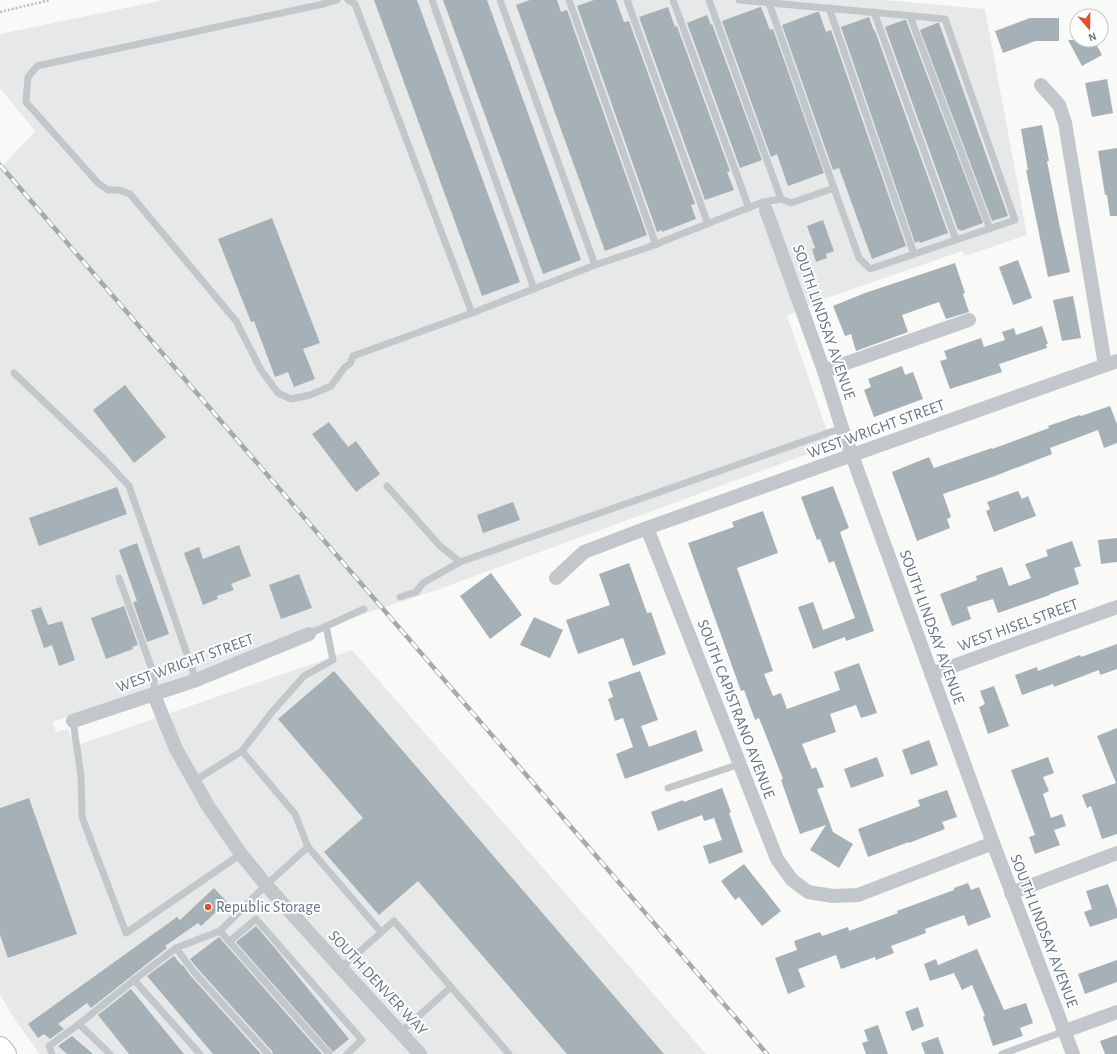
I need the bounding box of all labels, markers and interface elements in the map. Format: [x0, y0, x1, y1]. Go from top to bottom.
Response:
north arrow [1069, 8, 1109, 48]
text: N [1087, 30, 1098, 43]
street label: SOUTH LINDSAY AVENUE [790, 242, 858, 402]
street label: WEST WRIGHT STREET [805, 397, 947, 461]
street label: SOUTH LINDSAY AVENUE [897, 548, 967, 706]
street label: WEST HISEL STREET [956, 596, 1080, 654]
street label: SOUTH CAPISTRANO AVENUE [694, 617, 778, 801]
street label: WEST WRIGHT STREET [114, 631, 256, 695]
street label: SOUTH LINDSAY AVENUE [1007, 852, 1081, 1010]
place label: Republic Storage [216, 899, 321, 915]
marker: Republic Storage [203, 902, 213, 912]
street label: SOUTH DENVER WAY [325, 927, 431, 1039]

